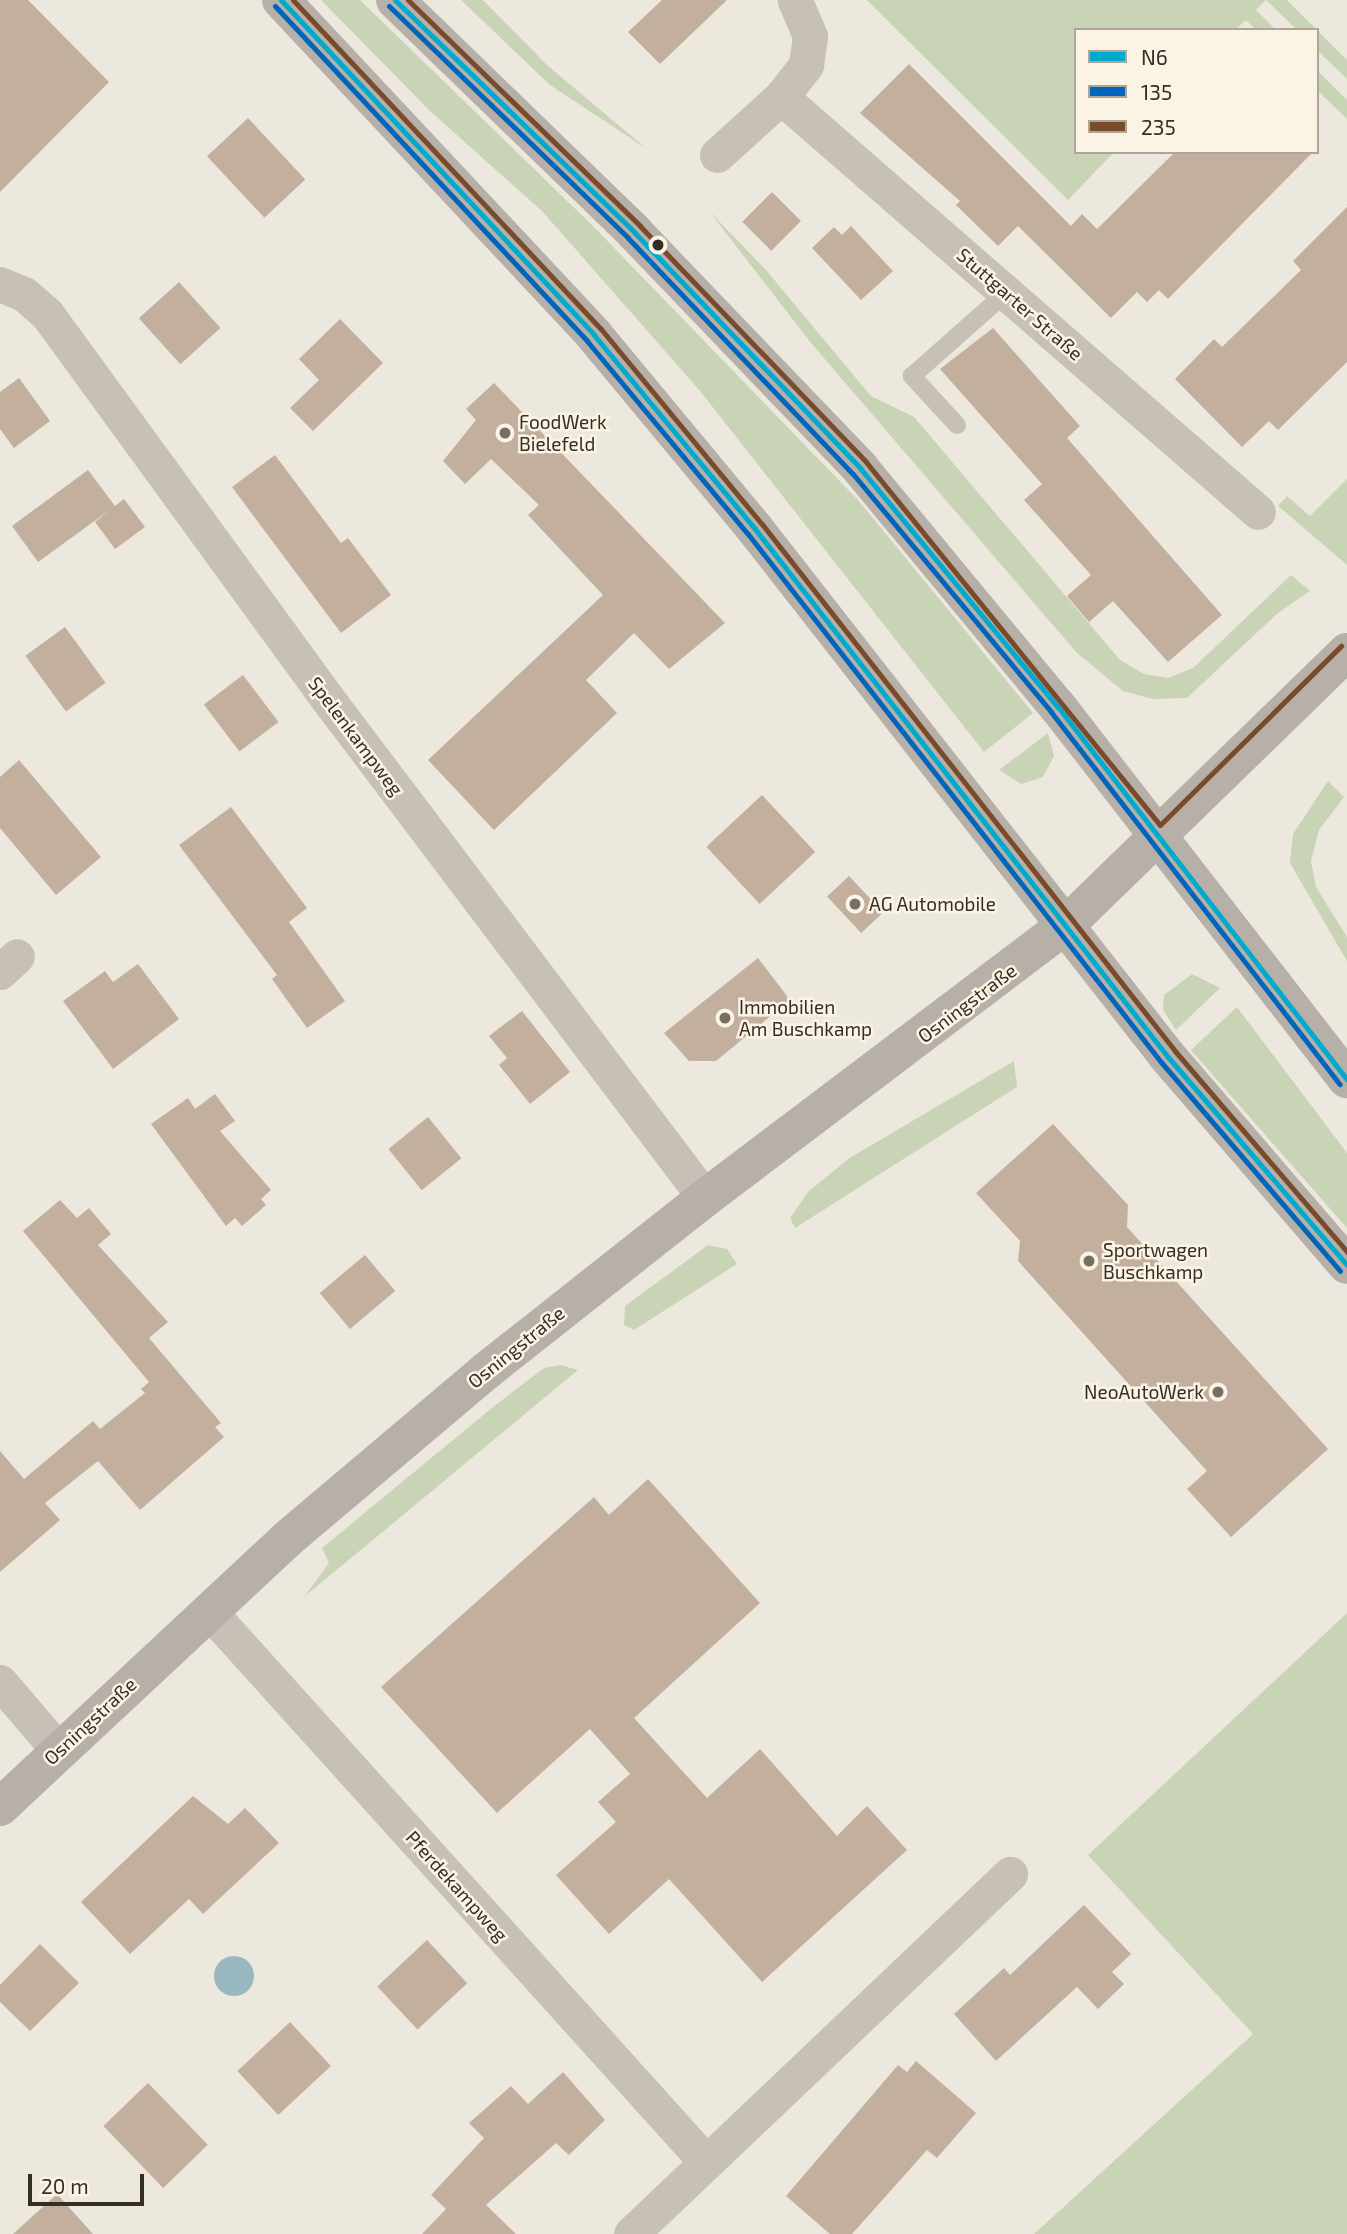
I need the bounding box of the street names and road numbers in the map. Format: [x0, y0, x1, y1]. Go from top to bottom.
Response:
street label: Stuttgarter Straße [952, 243, 1088, 365]
street label: Spelenkampweg [304, 672, 408, 800]
street label: Osningstraße [913, 958, 1021, 1048]
street label: Osningstraße [463, 1301, 569, 1393]
street label: Osningstraße [39, 1673, 141, 1769]
street label: Pferdekampweg [401, 1826, 513, 1946]

